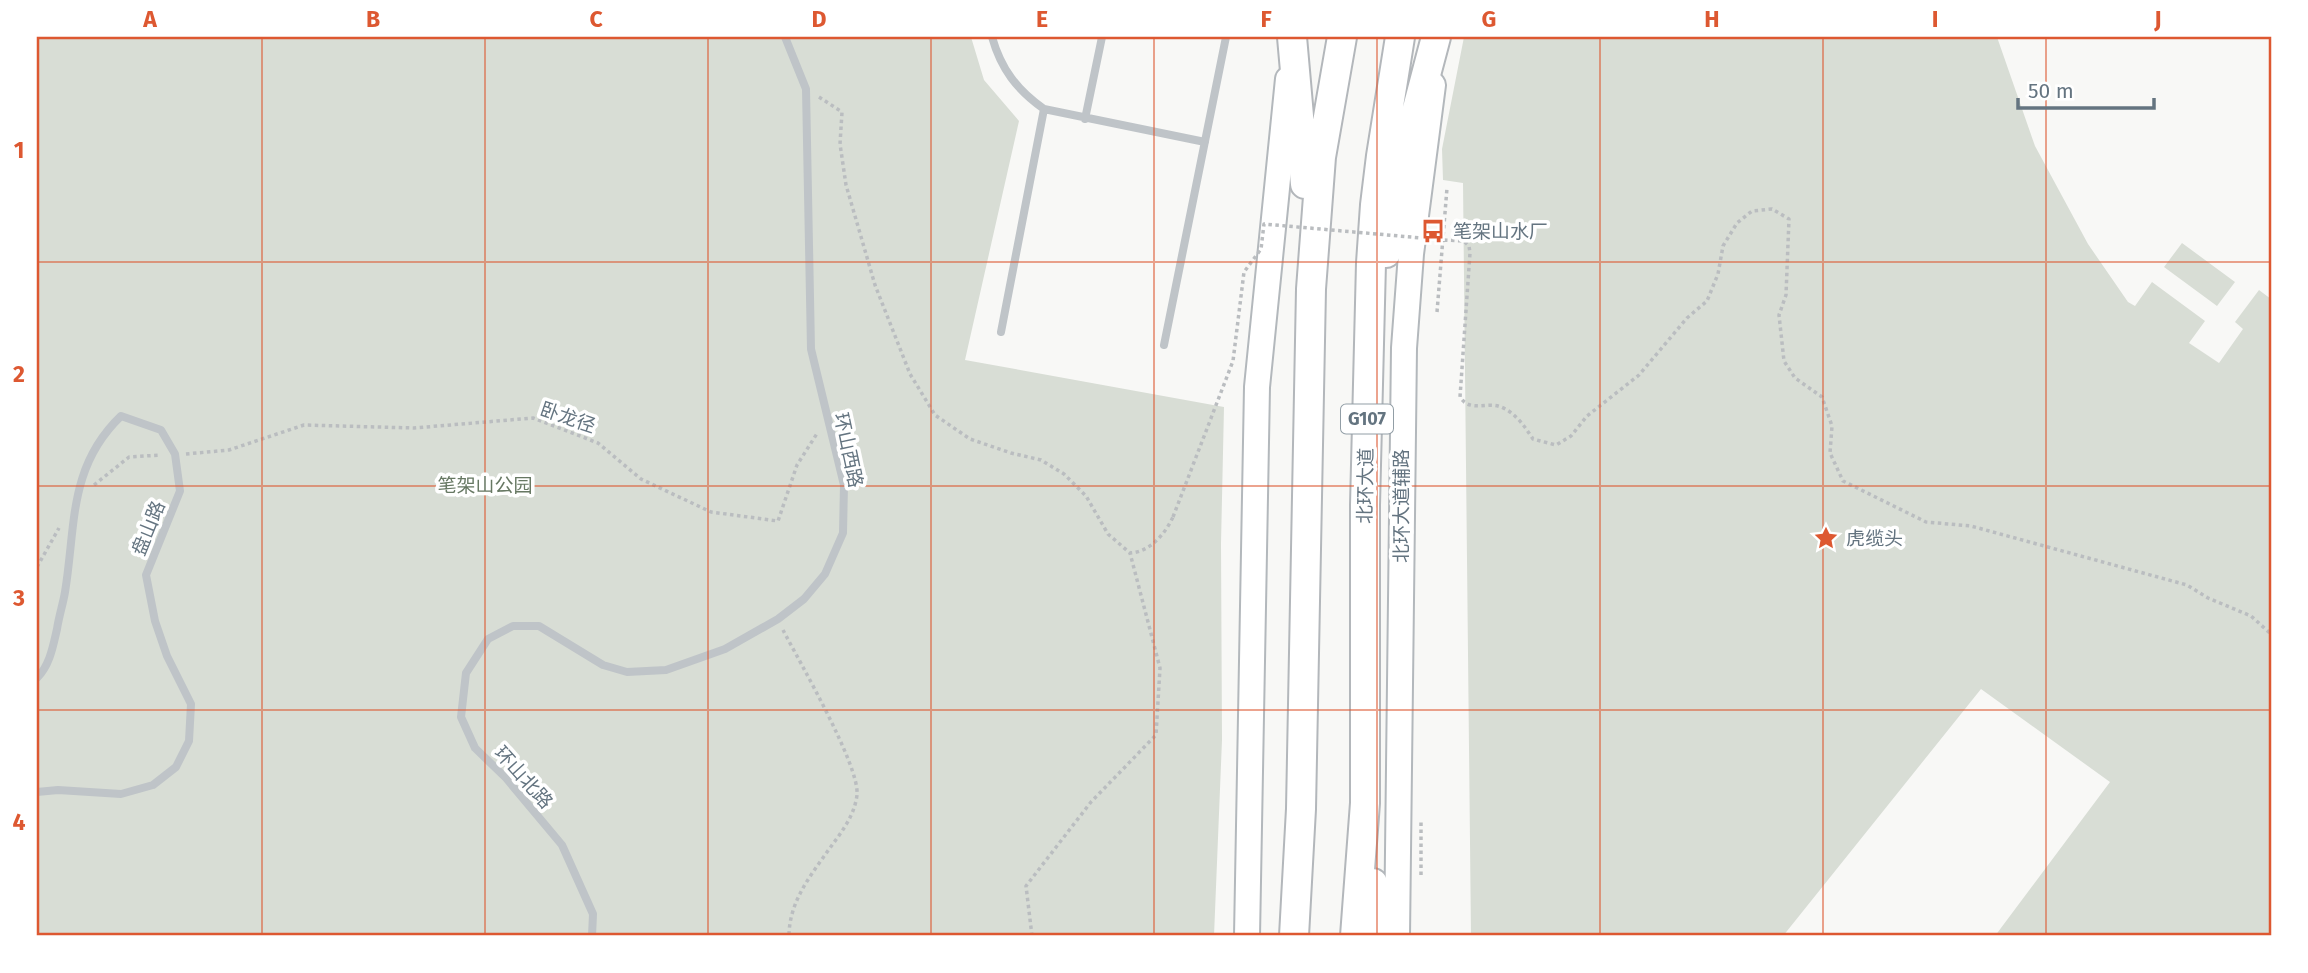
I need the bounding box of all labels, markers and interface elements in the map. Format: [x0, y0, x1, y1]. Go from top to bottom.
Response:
text: A [142, 5, 157, 33]
text: B [366, 5, 380, 33]
text: C [589, 5, 603, 33]
text: D [812, 5, 827, 33]
text: E [1036, 5, 1048, 33]
text: F [1260, 5, 1272, 33]
text: G [1482, 5, 1496, 33]
text: H [1704, 5, 1720, 33]
text: I [1932, 5, 1938, 33]
text: J [2153, 5, 2162, 33]
scale bar [2018, 66, 2154, 110]
text: 50 m [2028, 78, 2074, 104]
text: 1 [14, 136, 24, 164]
bus stop icon: 笔架山水厂 [1419, 217, 1447, 245]
place label: 笔架山水厂 [1453, 220, 1548, 243]
text: 2 [13, 360, 25, 388]
street label: 卧龙径 [537, 397, 599, 438]
road number: G107 [1341, 404, 1393, 433]
street label: 环山西路 [829, 411, 868, 490]
street label: 北环大道 [1353, 448, 1378, 524]
street label: 北环大道辅路 [1390, 449, 1413, 563]
park label: 笔架山公园 [437, 474, 533, 497]
street label: 盘山路 [127, 497, 170, 559]
place icon: 虎缆头 [1812, 524, 1840, 552]
place label: 虎缆头 [1846, 527, 1903, 550]
text: 3 [12, 584, 25, 612]
street label: 环山北路 [490, 741, 558, 813]
text: 4 [13, 808, 26, 836]

